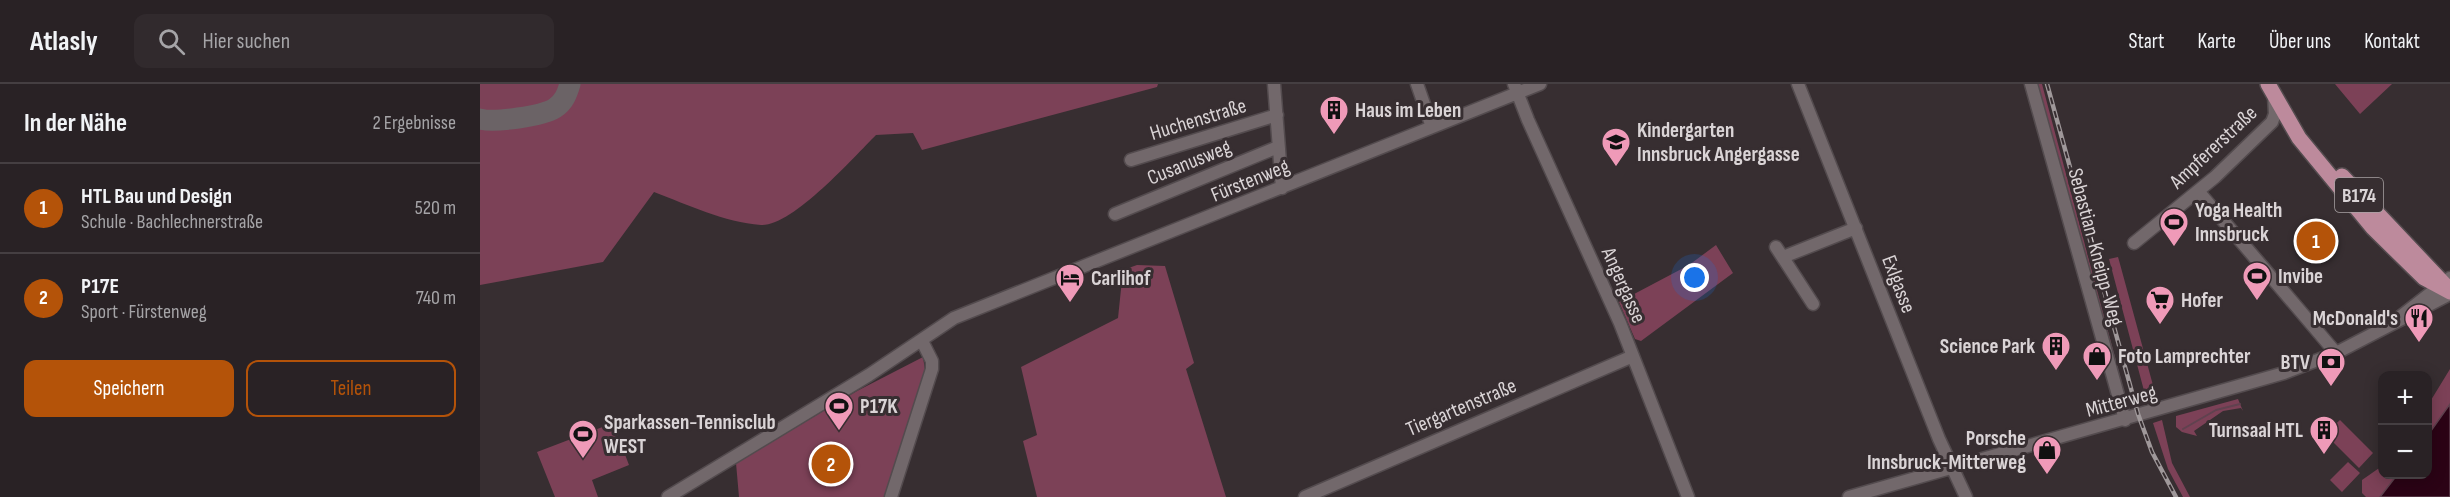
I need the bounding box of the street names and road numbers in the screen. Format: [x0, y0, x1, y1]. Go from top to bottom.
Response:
street label: Huchenstraße [1147, 93, 1249, 146]
street label: Ampfererstraße [2164, 101, 2262, 195]
street label: Cusanusweg [1144, 134, 1235, 191]
street label: Fürstenweg [1207, 153, 1293, 207]
street label: Sebastian-Kneipp-Weg [2062, 166, 2129, 329]
road number: B174 [2335, 178, 2383, 212]
street label: Angergasse [1595, 243, 1651, 327]
street label: Exlgasse [1876, 252, 1921, 317]
street label: Tiergartenstraße [1402, 373, 1520, 442]
street label: Mitterweg [2083, 380, 2159, 423]

